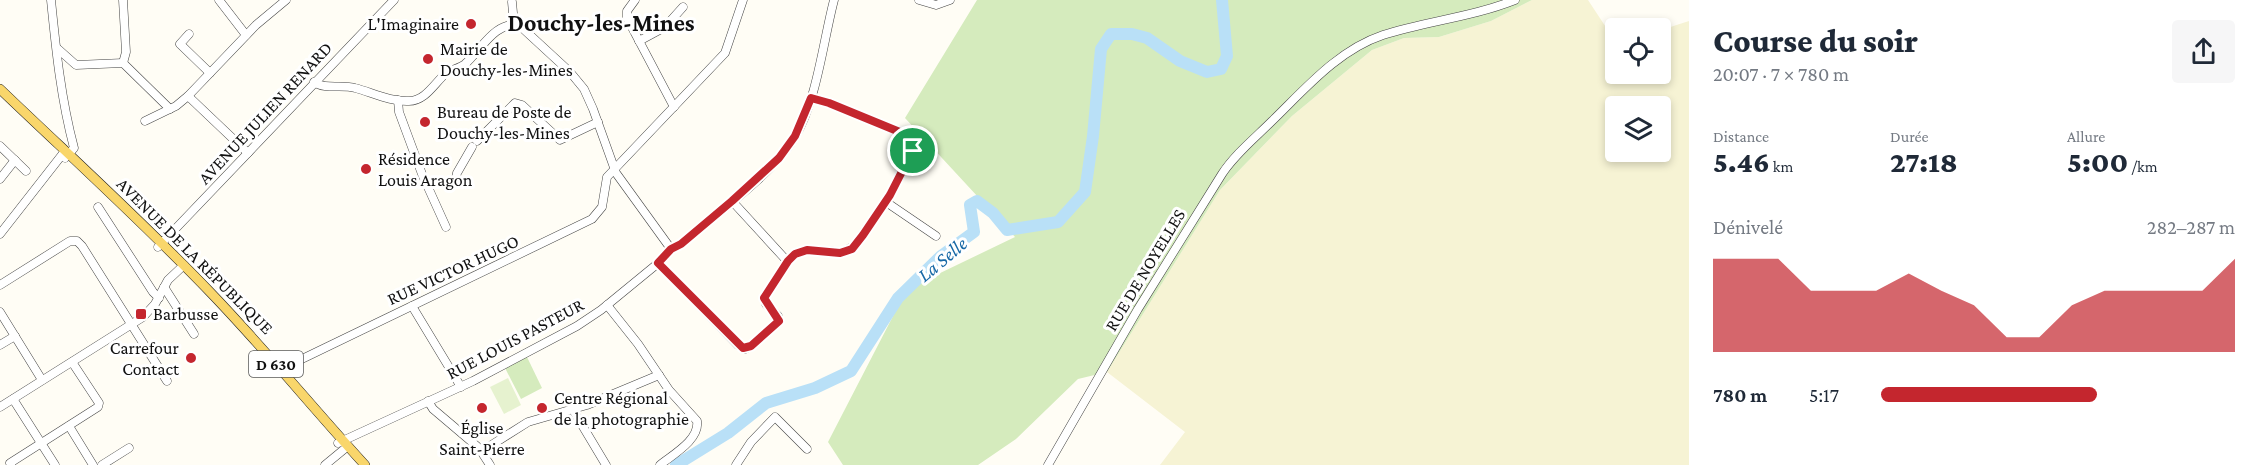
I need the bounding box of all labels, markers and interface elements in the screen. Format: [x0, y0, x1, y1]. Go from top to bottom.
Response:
district label: Douchy-les-Mines [507, 9, 695, 36]
place label: L'Imaginaire [368, 14, 459, 34]
marker: L'Imaginaire [464, 17, 478, 31]
map controls [1605, 18, 1671, 162]
button: locate [1605, 18, 1671, 84]
button: share [2172, 20, 2235, 83]
text: Course du soir [1713, 22, 1918, 59]
street label: AVENUE JULIEN RENARD [194, 38, 336, 188]
place label: Mairie de Douchy-les-Mines [440, 39, 573, 80]
marker: Mairie de Douchy-les-Mines [421, 52, 435, 66]
text: 20:07 · 7 × 780 m [1713, 63, 1849, 85]
button: layers [1605, 96, 1671, 162]
place label: Bureau de Poste de Douchy-les-Mines [437, 102, 572, 143]
marker: Bureau de Poste de Douchy-les-Mines [418, 115, 432, 129]
pin [887, 125, 938, 176]
text: Distance [1713, 128, 1769, 145]
text: Durée [1890, 128, 1929, 145]
text: Allure [2067, 128, 2105, 145]
icon: arrive [896, 134, 929, 167]
text: 5.46 [1713, 145, 1770, 178]
text: 27:18 [1890, 145, 1958, 178]
text: 5:00 [2067, 145, 2128, 178]
place label: Résidence Louis Aragon [378, 149, 473, 190]
text: km [1770, 158, 1793, 175]
text: /km [2128, 158, 2158, 175]
marker: Résidence Louis Aragon [359, 162, 373, 176]
street label: AVENUE DE LA RÉPUBLIQUE [113, 174, 277, 338]
street label: RUE DE NOYELLES [1101, 205, 1189, 335]
text: Dénivelé [1713, 216, 1783, 238]
text: 282–287 m [2147, 216, 2235, 238]
street label: RUE VICTOR HUGO [384, 231, 522, 309]
water label: La Selle [913, 232, 971, 286]
street label: RUE LOUIS PASTEUR [443, 294, 588, 384]
place label: Barbusse [153, 304, 218, 324]
marker: Barbusse [134, 307, 148, 321]
place label: Carrefour Contact [110, 338, 180, 379]
marker: Carrefour Contact [184, 351, 198, 365]
road number: D 630 [249, 351, 303, 377]
text: 780 m [1713, 384, 1767, 406]
text: 5:17 [1809, 384, 1839, 406]
place label: Centre Régional de la photographie [554, 388, 689, 429]
marker: Église Saint-Pierre [475, 401, 489, 415]
marker: Centre Régional de la photographie [535, 401, 549, 415]
place label: Église Saint-Pierre [439, 418, 525, 459]

